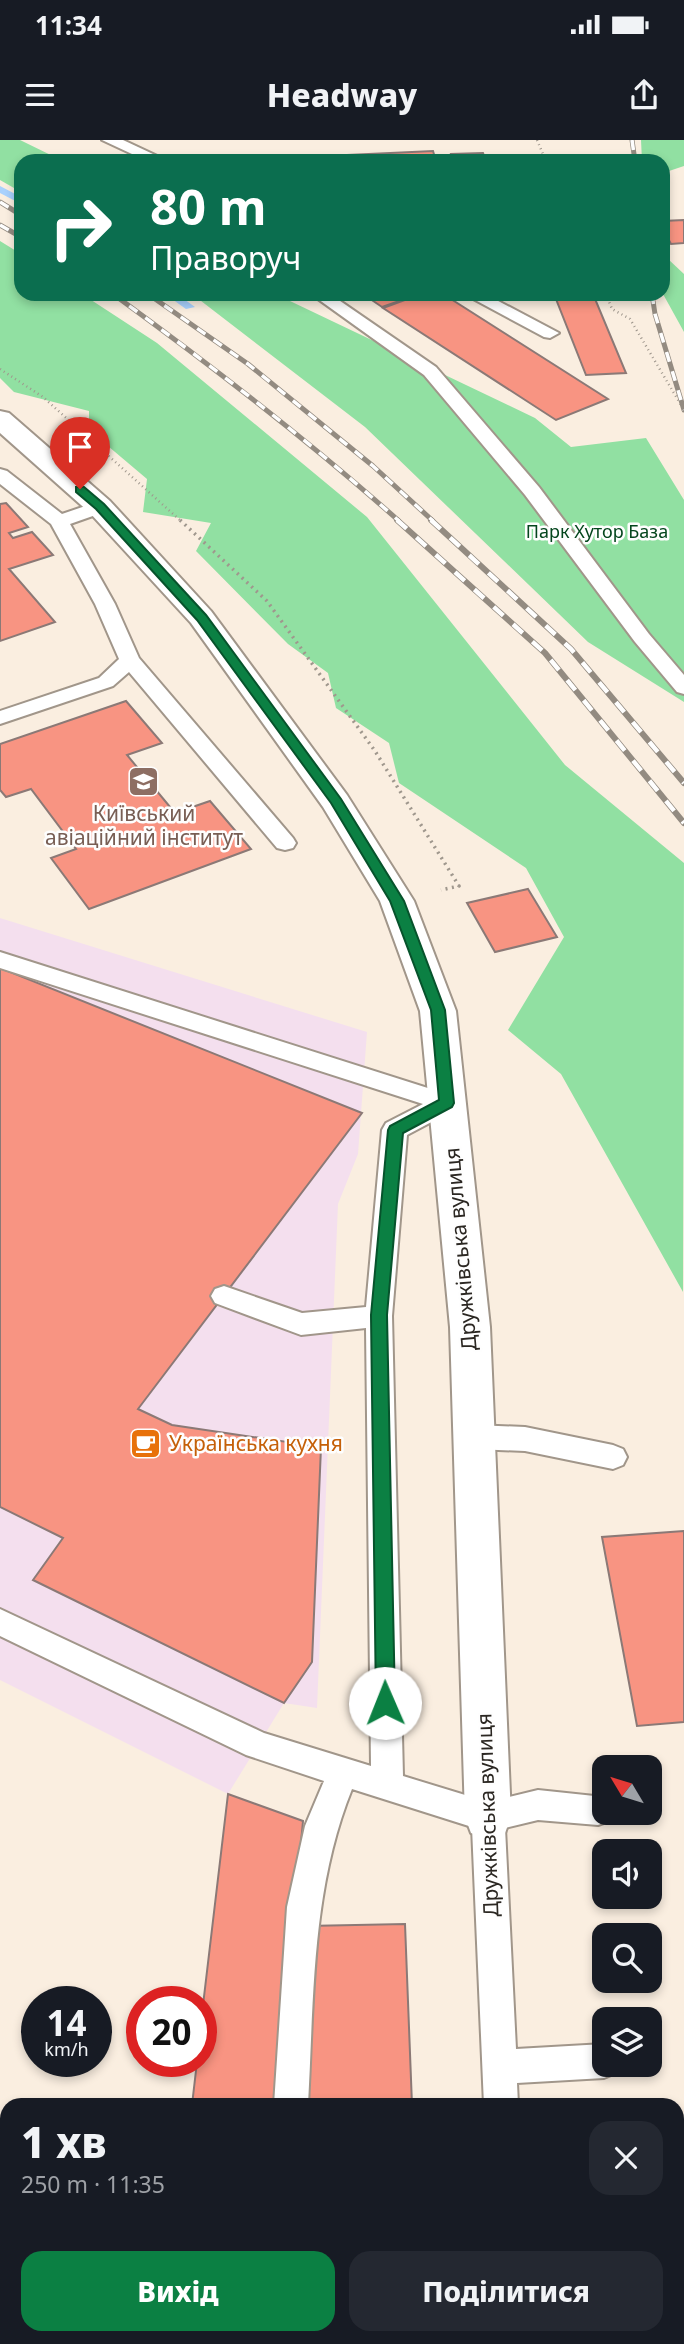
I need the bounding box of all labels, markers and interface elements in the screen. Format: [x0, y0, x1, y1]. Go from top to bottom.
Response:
text: 11:34 [35, 7, 102, 43]
text: Headway [267, 73, 417, 116]
icon: menu [21, 76, 59, 114]
icon: share [625, 76, 663, 114]
text: 80 m [150, 173, 267, 239]
icon: right [35, 182, 126, 273]
text: Праворуч [150, 236, 301, 279]
pin [50, 417, 110, 489]
icon: arrive [61, 428, 99, 466]
park label: Парк Хутор База [526, 519, 668, 543]
school or university icon: Київський авіаційний інститут [127, 765, 161, 799]
place label: Київський авіаційний інститут [45, 799, 243, 851]
street label: Дружківська вулиця [437, 1146, 483, 1352]
cafe icon: Українська кухня [129, 1427, 163, 1461]
place label: Українська кухня [169, 1429, 343, 1457]
position arrow [348, 1666, 422, 1740]
street label: Дружківська вулиця [469, 1713, 505, 1917]
north arrow [592, 1755, 662, 1825]
map controls [592, 1755, 662, 2077]
button: sound [592, 1839, 662, 1909]
button: search [592, 1923, 662, 1993]
speed limit sign: 20 [126, 1986, 217, 2077]
text: 14 [46, 1999, 87, 2046]
button: layers [592, 2007, 662, 2077]
text: km/h [44, 2037, 89, 2061]
text: 1 хв [21, 2113, 107, 2170]
button: close [589, 2121, 663, 2195]
text: 250 m · 11:35 [21, 2168, 165, 2200]
button: Вихід [21, 2251, 335, 2331]
button: Поділитися [349, 2251, 663, 2331]

